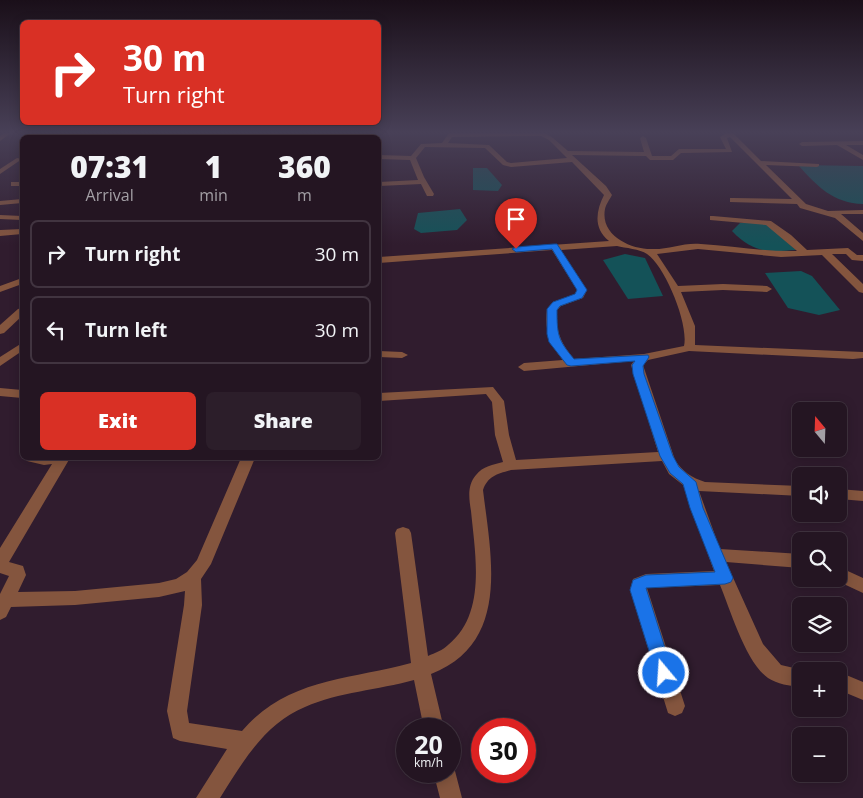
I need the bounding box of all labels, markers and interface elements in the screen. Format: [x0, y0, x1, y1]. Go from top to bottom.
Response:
text: 30 m [123, 34, 206, 81]
icon: right [40, 40, 105, 105]
text: Turn right [123, 79, 225, 109]
text: 07:31 [70, 146, 149, 187]
text: 1 [205, 146, 222, 187]
text: 360 [278, 146, 331, 187]
text: Arrival [86, 184, 134, 206]
text: min [199, 184, 228, 206]
text: m [297, 184, 312, 206]
pin [495, 198, 537, 249]
icon: arrive [502, 205, 530, 233]
icon: right [42, 240, 70, 268]
text: Turn right [85, 241, 180, 267]
text: 30 m [315, 241, 359, 267]
icon: left [42, 316, 70, 344]
text: Turn left [85, 317, 167, 343]
text: 30 m [315, 317, 359, 343]
button: Exit [40, 392, 196, 450]
button: Share [206, 392, 361, 450]
north arrow [792, 402, 848, 458]
map controls [792, 402, 847, 782]
button: sound [792, 467, 847, 522]
button: search [792, 532, 847, 587]
button: layers [792, 597, 847, 652]
position arrow [637, 646, 689, 698]
button: + [792, 662, 847, 717]
speed limit sign: 30 [471, 718, 536, 783]
text: 20 [414, 727, 443, 761]
button: − [792, 727, 847, 782]
text: km/h [414, 754, 443, 771]

